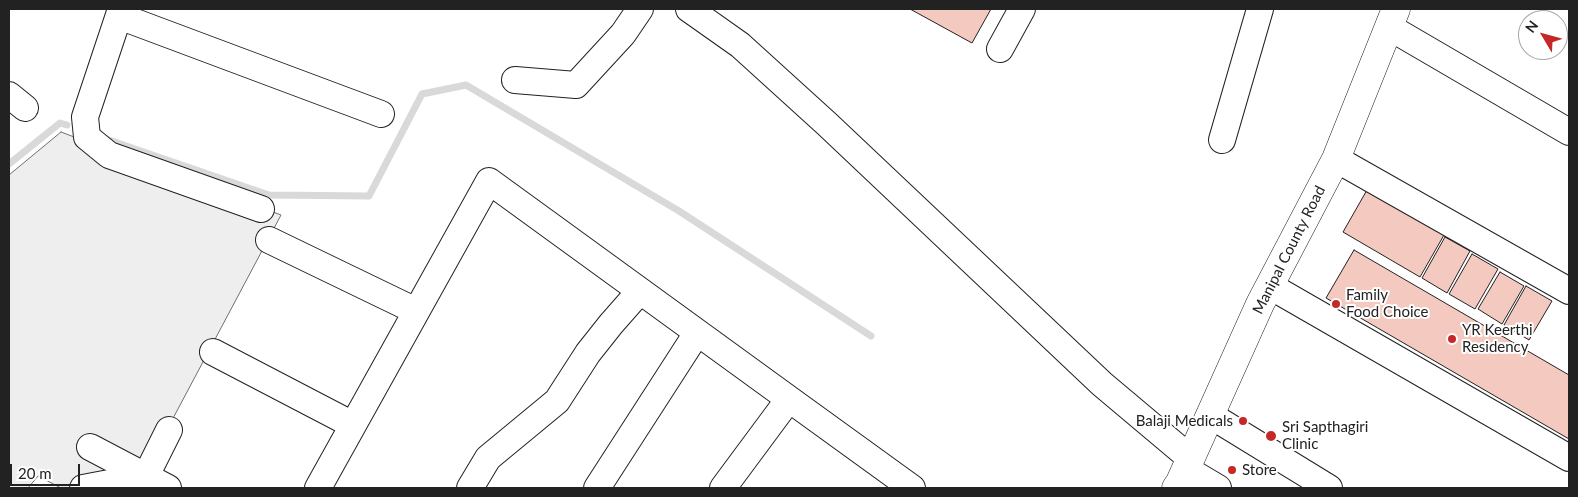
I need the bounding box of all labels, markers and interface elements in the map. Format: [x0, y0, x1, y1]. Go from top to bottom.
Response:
north arrow [1518, 10, 1568, 60]
text: N [1521, 17, 1541, 36]
street label: Manipal County Road [1249, 183, 1329, 317]
place label: Family Food Choice [1346, 286, 1429, 321]
marker: Family Food Choice [1330, 298, 1342, 310]
place label: YR Keerthi Residency [1462, 321, 1533, 356]
marker: YR Keerthi Residency [1446, 333, 1458, 345]
place label: Balaji Medicals [1136, 412, 1233, 430]
marker: Balaji Medicals [1237, 415, 1249, 427]
place label: Sri Sapthagiri Clinic [1282, 418, 1368, 453]
marker: Sri Sapthagiri Clinic [1264, 429, 1278, 443]
scale bar [12, 454, 82, 486]
place label: Store [1242, 461, 1277, 479]
text: 20 m [18, 464, 52, 482]
marker: Store [1226, 464, 1238, 476]

